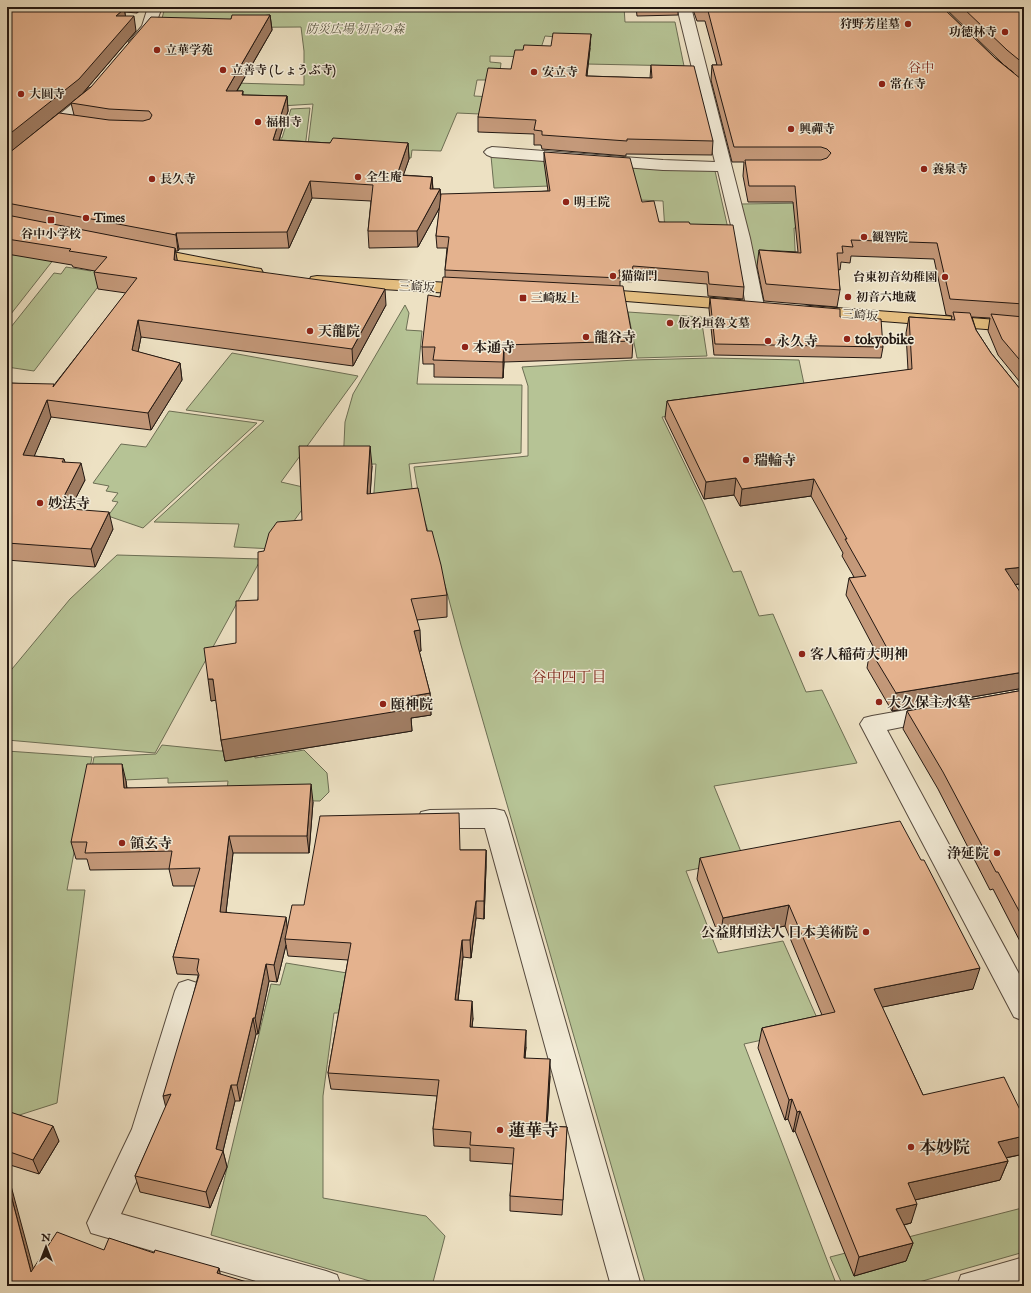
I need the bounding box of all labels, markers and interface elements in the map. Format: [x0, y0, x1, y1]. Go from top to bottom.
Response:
place label: 狩野芳崖墓 [840, 17, 900, 32]
marker: 狩野芳崖墓 [903, 19, 913, 29]
park label: 防災広場 初音の森 [306, 22, 406, 37]
place label: 功徳林寺 [949, 25, 997, 40]
marker: 功徳林寺 [1000, 27, 1010, 37]
place label: 立華学苑 [165, 43, 213, 58]
marker: 立華学苑 [152, 45, 162, 55]
district label: 谷中 [908, 60, 934, 77]
place label: 立善寺 (しょうぶ寺) [231, 63, 336, 78]
marker: 立善寺 (しょうぶ寺) [218, 65, 228, 75]
place label: 安立寺 [542, 65, 578, 80]
marker: 安立寺 [529, 67, 539, 77]
place label: 常在寺 [890, 77, 926, 92]
marker: 常在寺 [877, 79, 887, 89]
place label: 大圓寺 [29, 87, 65, 102]
marker: 大圓寺 [16, 89, 26, 99]
place label: 福相寺 [266, 115, 302, 130]
marker: 福相寺 [253, 117, 263, 127]
place label: 興禪寺 [799, 122, 835, 137]
marker: 興禪寺 [786, 124, 796, 134]
place label: 養泉寺 [932, 162, 968, 177]
marker: 養泉寺 [919, 164, 929, 174]
place label: 全生庵 [366, 170, 402, 185]
place label: 長久寺 [160, 172, 196, 187]
marker: 全生庵 [353, 172, 363, 182]
marker: 長久寺 [147, 174, 157, 184]
place label: 明王院 [574, 195, 610, 210]
marker: 明王院 [561, 197, 571, 207]
place label: Times [93, 211, 126, 226]
marker: Times [81, 213, 91, 223]
marker: 谷中小学校 [46, 215, 56, 225]
place label: 谷中小学校 [21, 227, 81, 242]
place label: 観智院 [872, 230, 908, 245]
marker: 観智院 [859, 232, 869, 242]
place label: 猫衛門 [621, 269, 657, 284]
place label: 台東初音幼稚園 [853, 270, 937, 285]
marker: 猫衛門 [608, 271, 618, 281]
marker: 台東初音幼稚園 [940, 272, 950, 282]
street label: 三崎坂 [399, 279, 435, 296]
place label: 初音六地蔵 [856, 290, 916, 305]
place label: 三崎坂上 [531, 291, 579, 306]
marker: 初音六地蔵 [843, 292, 853, 302]
marker: 三崎坂上 [518, 293, 528, 303]
street label: 三崎坂 [841, 306, 879, 325]
place label: 仮名垣魯文墓 [678, 316, 750, 331]
marker: 仮名垣魯文墓 [665, 318, 675, 328]
place label: 天龍院 [318, 323, 360, 341]
marker: 天龍院 [305, 326, 315, 336]
place label: 龍谷寺 [594, 329, 636, 347]
place label: tokyobike [854, 331, 914, 349]
marker: 龍谷寺 [581, 332, 591, 342]
place label: 永久寺 [776, 333, 818, 351]
marker: tokyobike [842, 334, 852, 344]
marker: 永久寺 [763, 336, 773, 346]
place label: 本通寺 [473, 339, 515, 357]
marker: 本通寺 [460, 342, 470, 352]
place label: 瑞輪寺 [754, 452, 796, 470]
marker: 瑞輪寺 [741, 455, 751, 465]
place label: 妙法寺 [48, 495, 90, 513]
marker: 妙法寺 [35, 498, 45, 508]
place label: 客人稲荷大明神 [810, 646, 908, 664]
marker: 客人稲荷大明神 [797, 649, 807, 659]
district label: 谷中四丁目 [531, 668, 607, 687]
place label: 大久保主水墓 [887, 694, 971, 712]
place label: 頤神院 [391, 696, 433, 714]
marker: 大久保主水墓 [874, 697, 884, 707]
marker: 頤神院 [378, 699, 388, 709]
place label: 領玄寺 [130, 835, 172, 853]
marker: 領玄寺 [117, 838, 127, 848]
place label: 浄延院 [947, 845, 989, 863]
marker: 浄延院 [992, 848, 1002, 858]
place label: 公益財団法人 日本美術院 [701, 924, 858, 942]
marker: 公益財団法人 日本美術院 [861, 927, 871, 937]
place label: 蓮華寺 [508, 1121, 559, 1142]
marker: 蓮華寺 [495, 1125, 505, 1135]
place label: 本妙院 [919, 1138, 970, 1159]
marker: 本妙院 [906, 1142, 916, 1152]
north arrow [26, 1227, 66, 1267]
text: N [40, 1231, 51, 1245]

